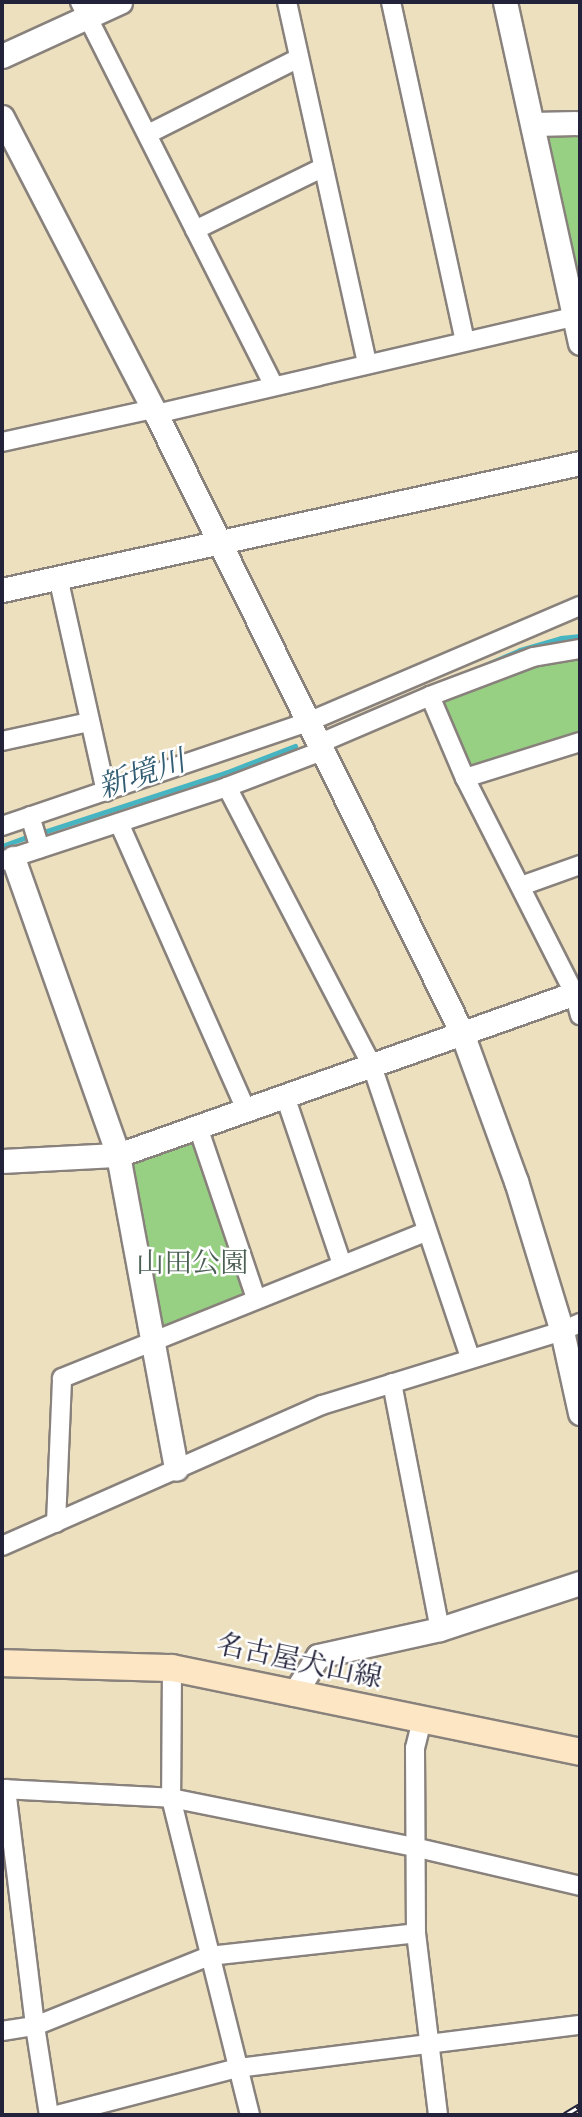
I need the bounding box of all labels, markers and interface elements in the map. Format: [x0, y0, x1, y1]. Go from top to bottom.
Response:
water label: 新境川 [94, 744, 190, 808]
park label: 山田公園 [136, 1248, 248, 1282]
street label: 名古屋犬山線 [213, 1629, 385, 1697]

